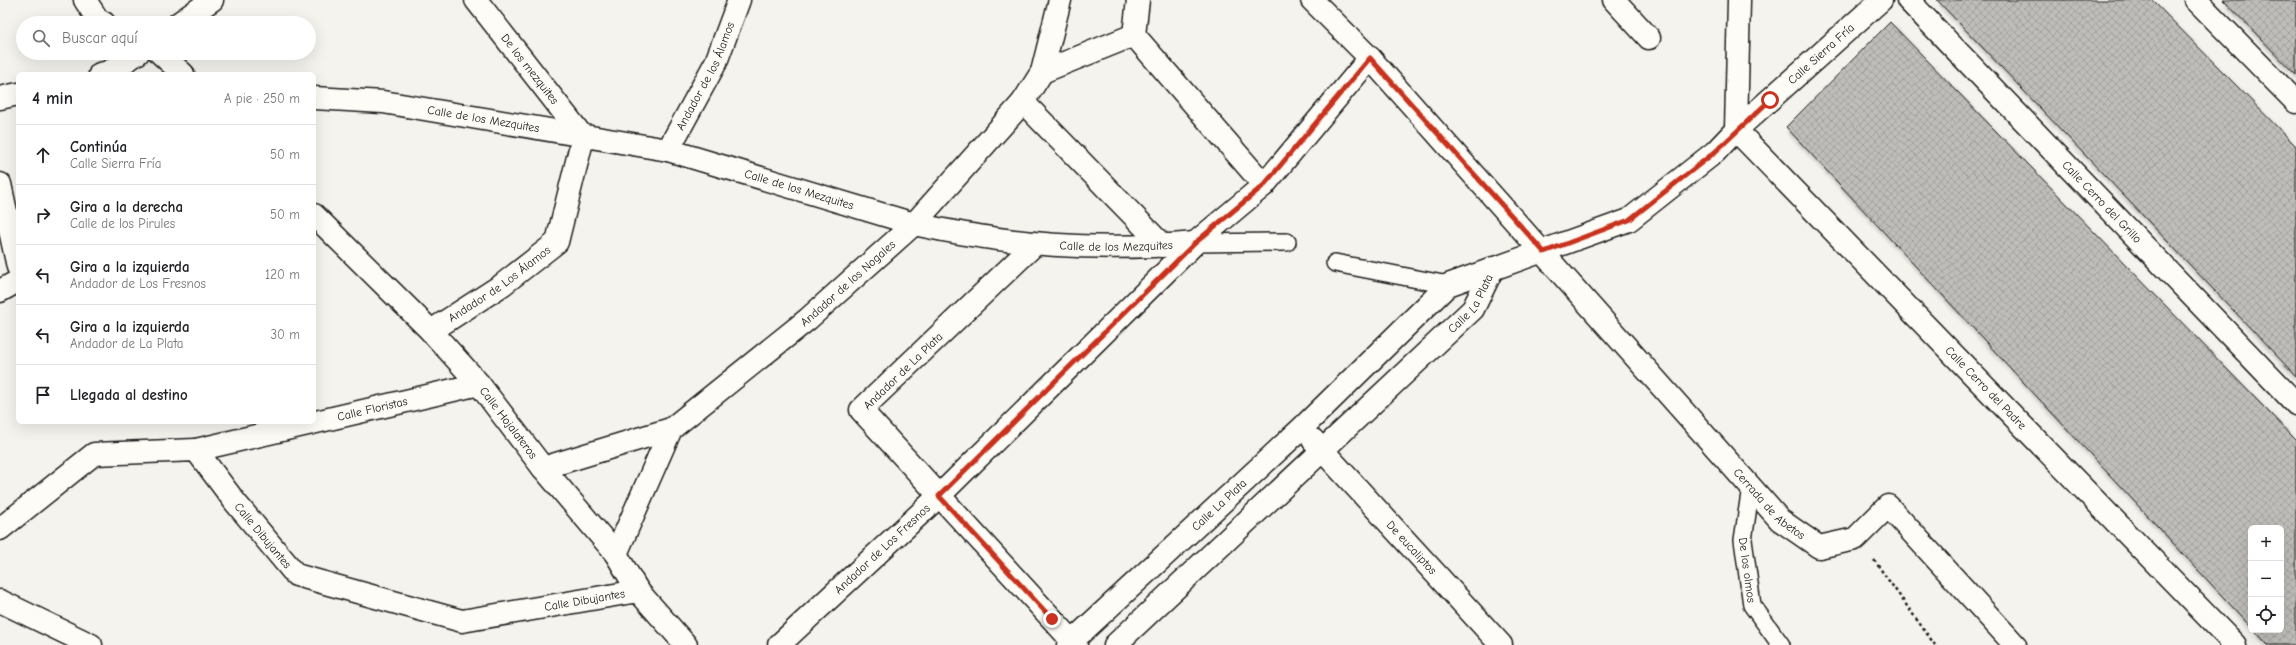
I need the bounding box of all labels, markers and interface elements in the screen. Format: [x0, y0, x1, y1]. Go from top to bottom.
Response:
search box [16, 16, 316, 60]
street label: Andador de los Álamos [673, 20, 737, 133]
street label: Calle Sierra Fría [1785, 20, 1857, 87]
icon: search [30, 27, 52, 49]
text: Buscar aquí [62, 29, 138, 47]
street label: De los mezquites [498, 31, 562, 107]
text: 4 min [32, 89, 73, 108]
text: A pie · 250 m [224, 91, 300, 106]
route start [1761, 91, 1779, 109]
street label: Calle de los Mezquites [426, 103, 541, 135]
text: Continúa [70, 138, 127, 156]
icon: ahead [32, 144, 54, 166]
text: 50 m [270, 147, 300, 162]
text: Calle Sierra Fría [70, 156, 161, 171]
street label: Calle Cerro del Grillo [2059, 158, 2145, 246]
street label: Calle de los Mezquites [743, 166, 855, 212]
text: Gira a la derecha [70, 198, 183, 216]
icon: right [32, 204, 54, 226]
text: 50 m [270, 207, 300, 222]
text: Calle de los Pirules [70, 216, 175, 231]
street label: Andador de los Nogales [798, 237, 898, 329]
street label: Calle de los Mezquites [1059, 238, 1173, 254]
street label: Andador de Los Álamos [446, 243, 553, 325]
text: Gira a la izquierda [70, 258, 190, 276]
icon: left [32, 264, 54, 286]
text: 120 m [265, 267, 300, 282]
street label: Calle La Plata [1445, 272, 1496, 336]
text: Andador de Los Fresnos [70, 276, 206, 291]
text: Gira a la izquierda [70, 318, 190, 336]
icon: left [32, 324, 54, 346]
text: 30 m [270, 327, 300, 342]
street label: Andador de La Plata [860, 330, 946, 412]
text: Andador de La Plata [70, 336, 184, 351]
street label: Calle Cerro del Padre [1942, 343, 2029, 432]
icon: arrive [32, 384, 54, 406]
street label: Calle Hojalateros [477, 384, 540, 461]
text: Llegada al destino [70, 386, 188, 404]
street label: Calle Floristas [336, 394, 409, 424]
street label: Cerrada de Abetos [1731, 466, 1808, 542]
street label: Calle La Plata [1189, 476, 1249, 534]
street label: Calle Dibujantes [231, 500, 295, 571]
street label: Andador de Los Fresnos [831, 501, 933, 597]
street label: De eucaliptos [1384, 518, 1440, 577]
map controls [2248, 525, 2284, 633]
button: + [2248, 525, 2284, 561]
street label: De los olmos [1736, 537, 1759, 604]
button: − [2248, 561, 2284, 597]
street label: Calle Dibujantes [543, 586, 626, 614]
button: locate [2248, 597, 2284, 633]
route end [1043, 610, 1061, 628]

